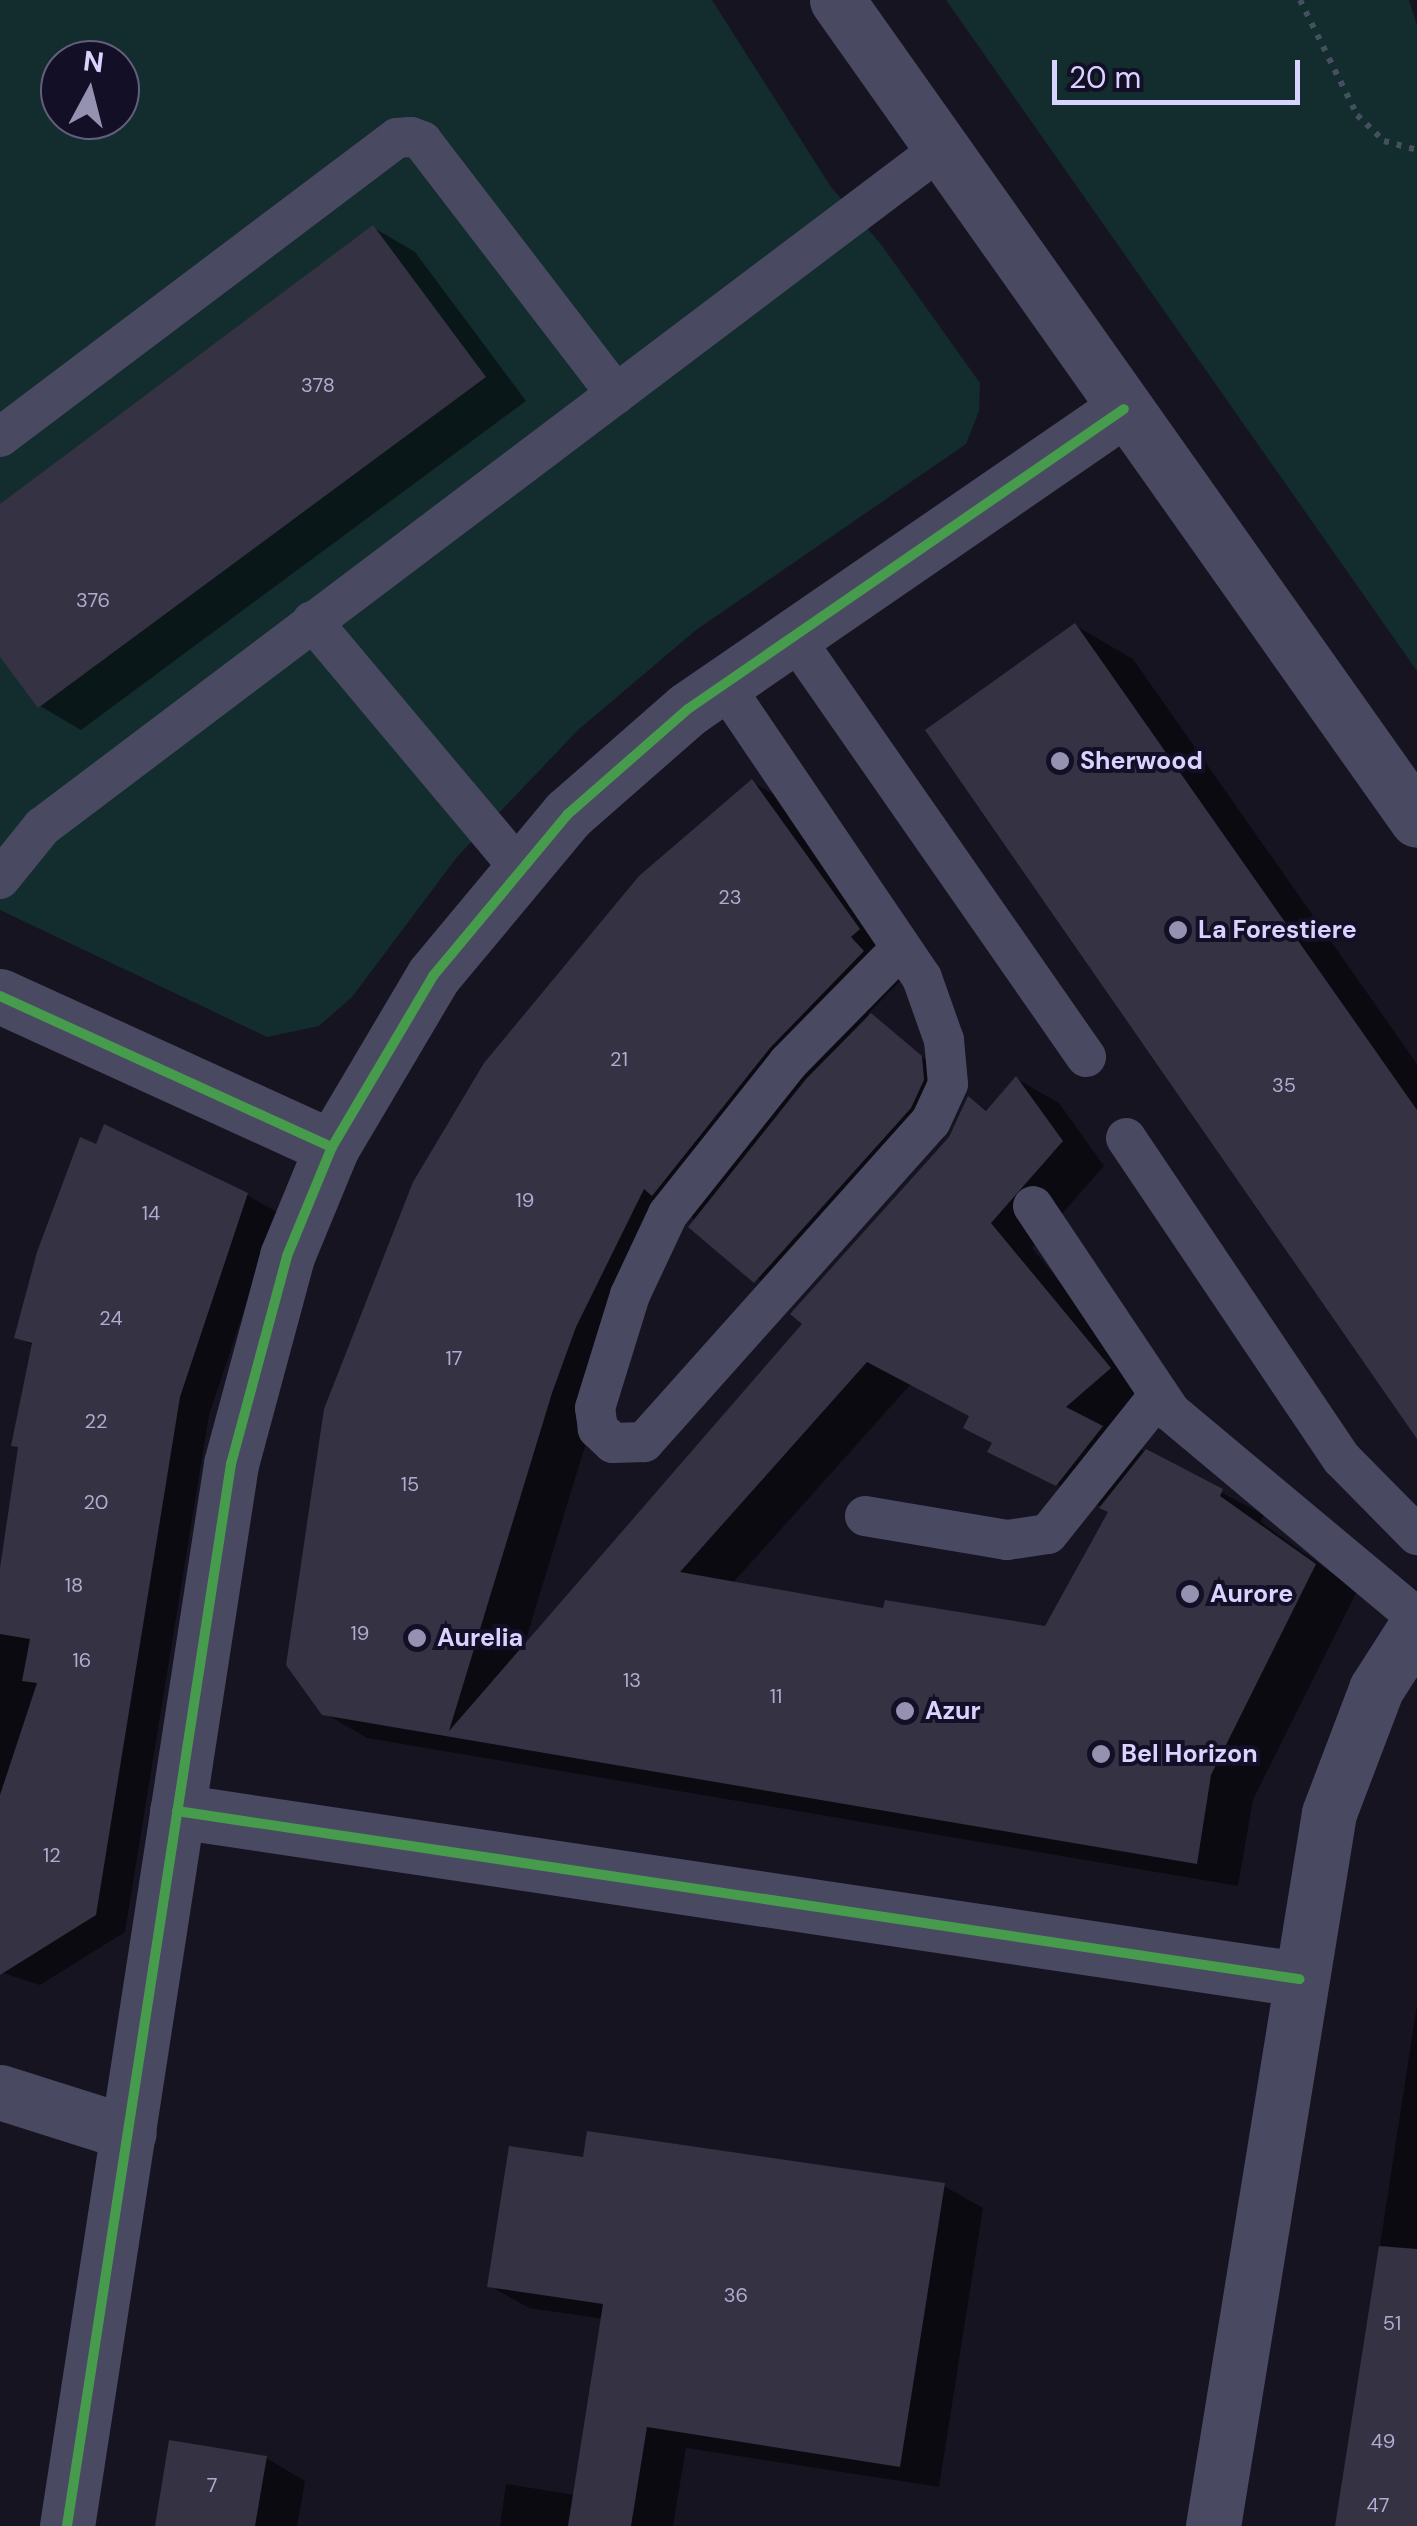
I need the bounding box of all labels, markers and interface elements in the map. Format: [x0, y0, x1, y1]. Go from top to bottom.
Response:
north arrow [40, 40, 140, 140]
scale bar [1057, 40, 1304, 102]
text: N [81, 42, 106, 81]
text: 20 m [1069, 58, 1141, 97]
house number: 378 [301, 373, 335, 397]
house number: 376 [76, 588, 110, 612]
place label: Sherwood [1080, 746, 1203, 776]
marker: Sherwood [1049, 750, 1071, 772]
house number: 23 [718, 885, 742, 909]
place label: La Forestiere [1198, 915, 1357, 945]
marker: La Forestiere [1167, 919, 1189, 941]
house number: 21 [610, 1047, 628, 1071]
house number: 35 [1272, 1073, 1296, 1097]
house number: 19 [516, 1188, 534, 1212]
house number: 14 [142, 1201, 160, 1225]
house number: 24 [99, 1306, 123, 1330]
house number: 17 [446, 1346, 462, 1370]
house number: 22 [84, 1409, 108, 1433]
house number: 15 [401, 1472, 419, 1496]
house number: 20 [84, 1490, 108, 1514]
house number: 18 [65, 1573, 83, 1597]
place label: Aurore [1210, 1579, 1293, 1609]
marker: Aurore [1179, 1583, 1201, 1605]
house number: 19 [351, 1621, 369, 1645]
place label: Aurelia [437, 1623, 523, 1653]
marker: Aurelia [406, 1627, 428, 1649]
house number: 16 [73, 1648, 91, 1672]
house number: 13 [623, 1668, 641, 1692]
house number: 11 [770, 1684, 782, 1708]
place label: Azur [925, 1696, 981, 1726]
marker: Azur [894, 1700, 916, 1722]
place label: Bel Horizon [1121, 1739, 1258, 1769]
marker: Bel Horizon [1090, 1743, 1112, 1765]
house number: 12 [43, 1843, 61, 1867]
house number: 36 [724, 2283, 748, 2307]
house number: 51 [1383, 2311, 1401, 2335]
house number: 49 [1371, 2429, 1395, 2453]
house number: 7 [207, 2473, 217, 2497]
house number: 47 [1367, 2493, 1389, 2517]

